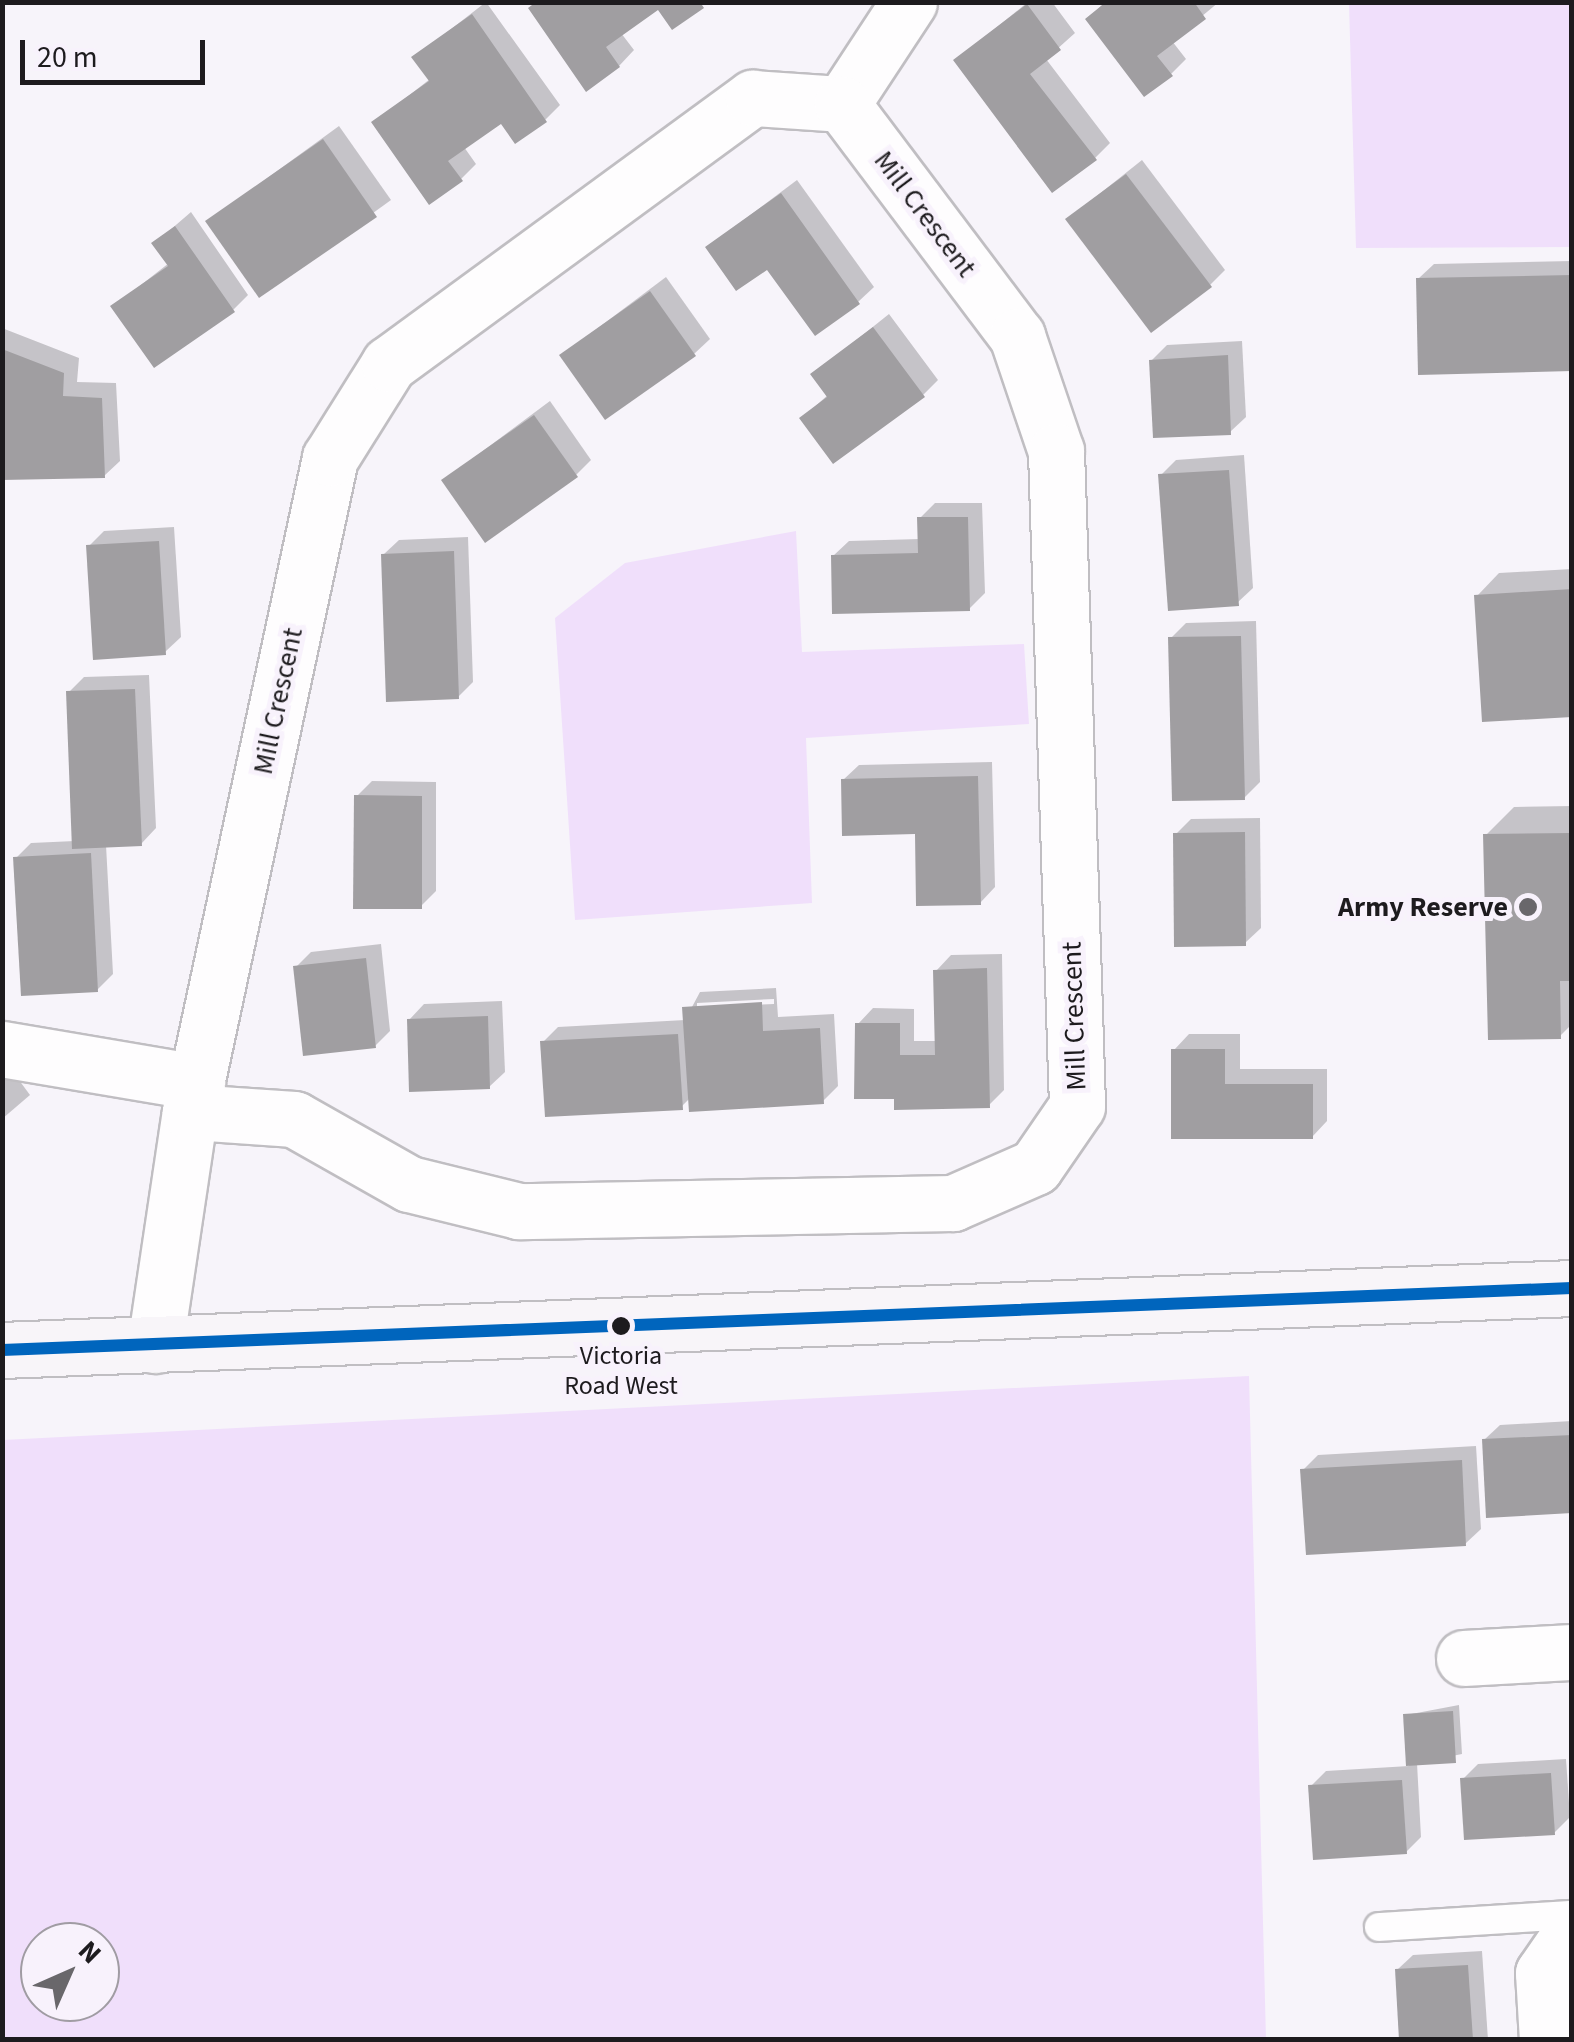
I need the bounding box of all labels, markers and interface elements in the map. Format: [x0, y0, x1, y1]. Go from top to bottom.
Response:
scale bar [25, 20, 210, 82]
text: 20 m [37, 36, 98, 79]
street label: Mill Crescent [867, 144, 983, 284]
street label: Mill Crescent [246, 625, 310, 777]
place label: Army Reserve [1338, 890, 1508, 924]
marker: Army Reserve [1517, 896, 1539, 918]
street label: Mill Crescent [1055, 941, 1093, 1091]
marker: Victoria Road West [611, 1316, 631, 1336]
place label: Victoria Road West [564, 1340, 678, 1402]
north arrow [20, 1922, 120, 2022]
text: N [69, 1931, 111, 1973]

